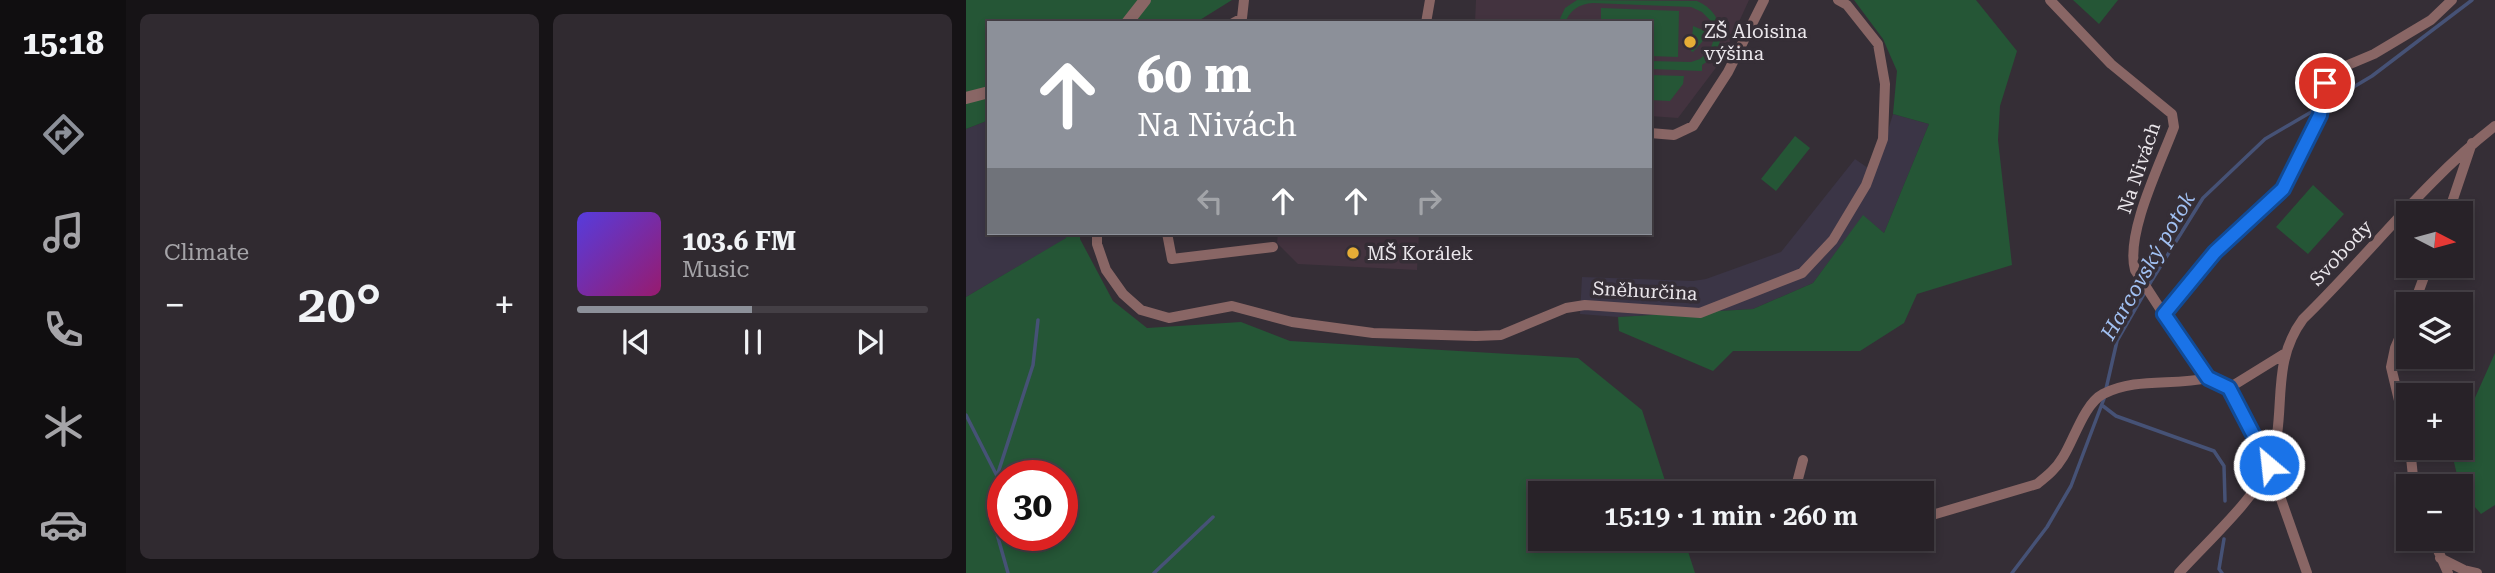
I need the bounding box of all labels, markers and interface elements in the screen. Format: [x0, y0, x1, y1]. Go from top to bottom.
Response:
place label: ZŠ Aloisina výšina [1704, 20, 1808, 65]
text: 15:18 [22, 24, 104, 62]
marker: ZŠ Aloisina výšina [1682, 34, 1698, 50]
text: 60 m [1137, 47, 1252, 104]
icon: ahead [1022, 49, 1113, 140]
pin [2295, 53, 2355, 113]
icon: arrive [2306, 64, 2344, 102]
text: Na Nivách [1137, 106, 1297, 144]
icon: directions [39, 110, 88, 159]
street label: Na Nivách [2113, 119, 2165, 217]
icon: left [1191, 182, 1229, 220]
icon: ahead [1264, 182, 1302, 220]
icon: ahead [1337, 182, 1375, 220]
icon: right [1410, 182, 1448, 220]
water label: Harcovský potok [2096, 188, 2200, 345]
north arrow [2396, 201, 2473, 278]
map controls [2396, 201, 2473, 551]
icon: music [39, 208, 88, 257]
street label: Svobody [2305, 215, 2378, 291]
text: 103.6 FM [682, 226, 796, 256]
text: Climate [164, 239, 249, 266]
place label: MŠ Korálek [1367, 242, 1473, 265]
marker: MŠ Korálek [1345, 245, 1361, 261]
text: Music [682, 256, 749, 283]
text: 20° [298, 274, 381, 335]
street label: Sněhurčina [1592, 277, 1699, 305]
text: − [164, 283, 185, 327]
text: + [494, 283, 515, 327]
button: layers [2396, 292, 2473, 369]
icon: phone [39, 305, 88, 354]
icon: previous [617, 323, 655, 361]
icon: pause [734, 323, 772, 361]
icon: next [851, 323, 889, 361]
button: + [2396, 383, 2473, 460]
icon: climate [39, 402, 88, 451]
position arrow [2232, 428, 2306, 502]
speed limit sign: 30 [987, 460, 1078, 551]
button: − [2396, 474, 2473, 551]
icon: car [39, 500, 88, 549]
text: 15:19 · 1 min · 260 m [1604, 501, 1858, 531]

